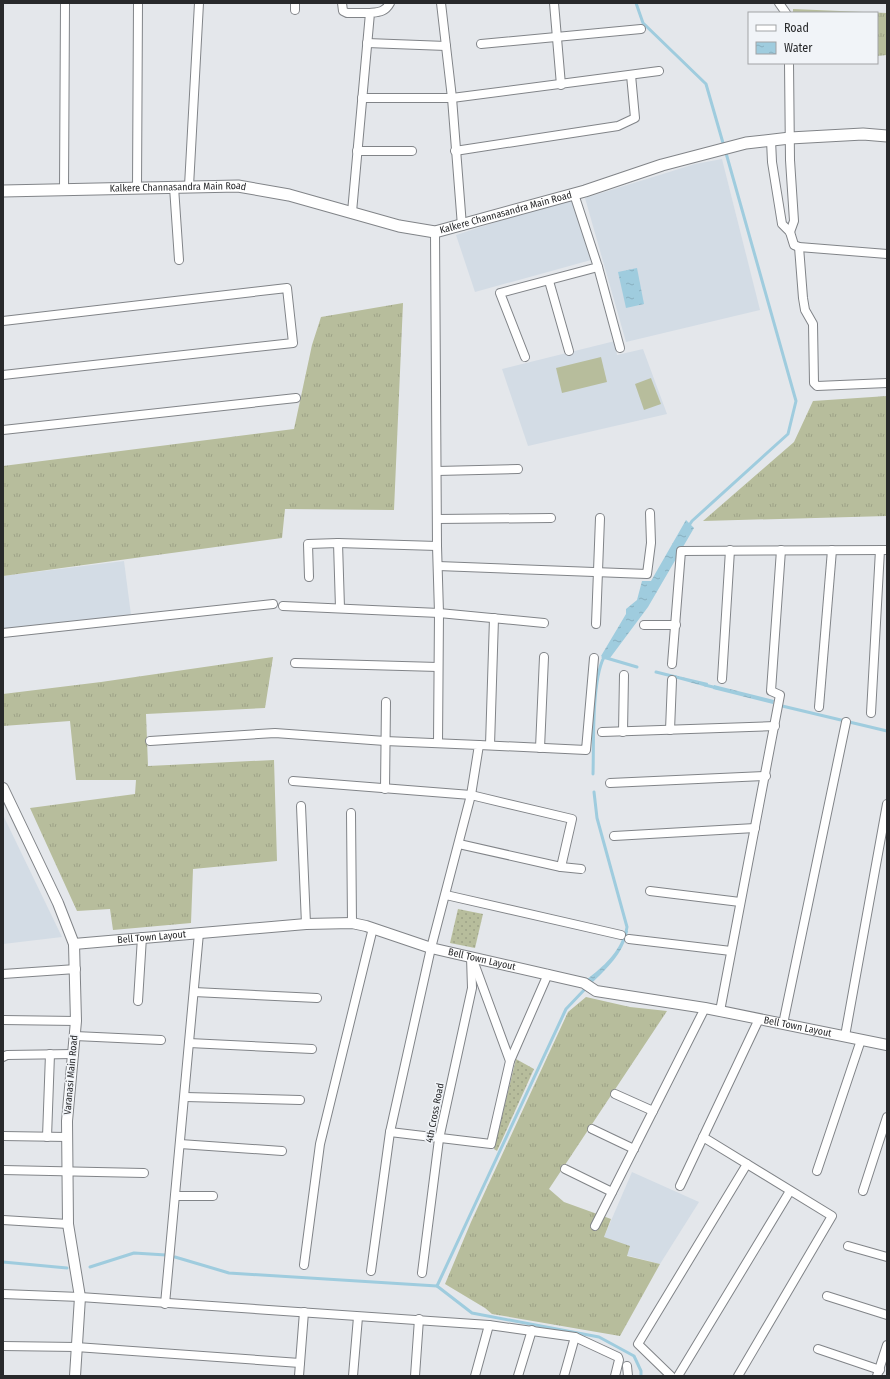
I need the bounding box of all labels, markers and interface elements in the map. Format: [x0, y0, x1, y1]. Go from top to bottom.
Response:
legend [748, 12, 878, 64]
text: Road [784, 21, 809, 35]
text: Water [784, 41, 813, 55]
street label: Kalkere Channasandra Main Road [110, 180, 247, 195]
street label: Kalkere Channasandra Main Road [438, 189, 573, 236]
street label: Bell Town Layout [117, 928, 187, 946]
street label: Bell Town Layout [447, 946, 518, 973]
street label: Bell Town Layout [763, 1014, 833, 1040]
street label: Varanasi Main Road [62, 1035, 80, 1115]
street label: 4th Cross Road [423, 1082, 447, 1144]

